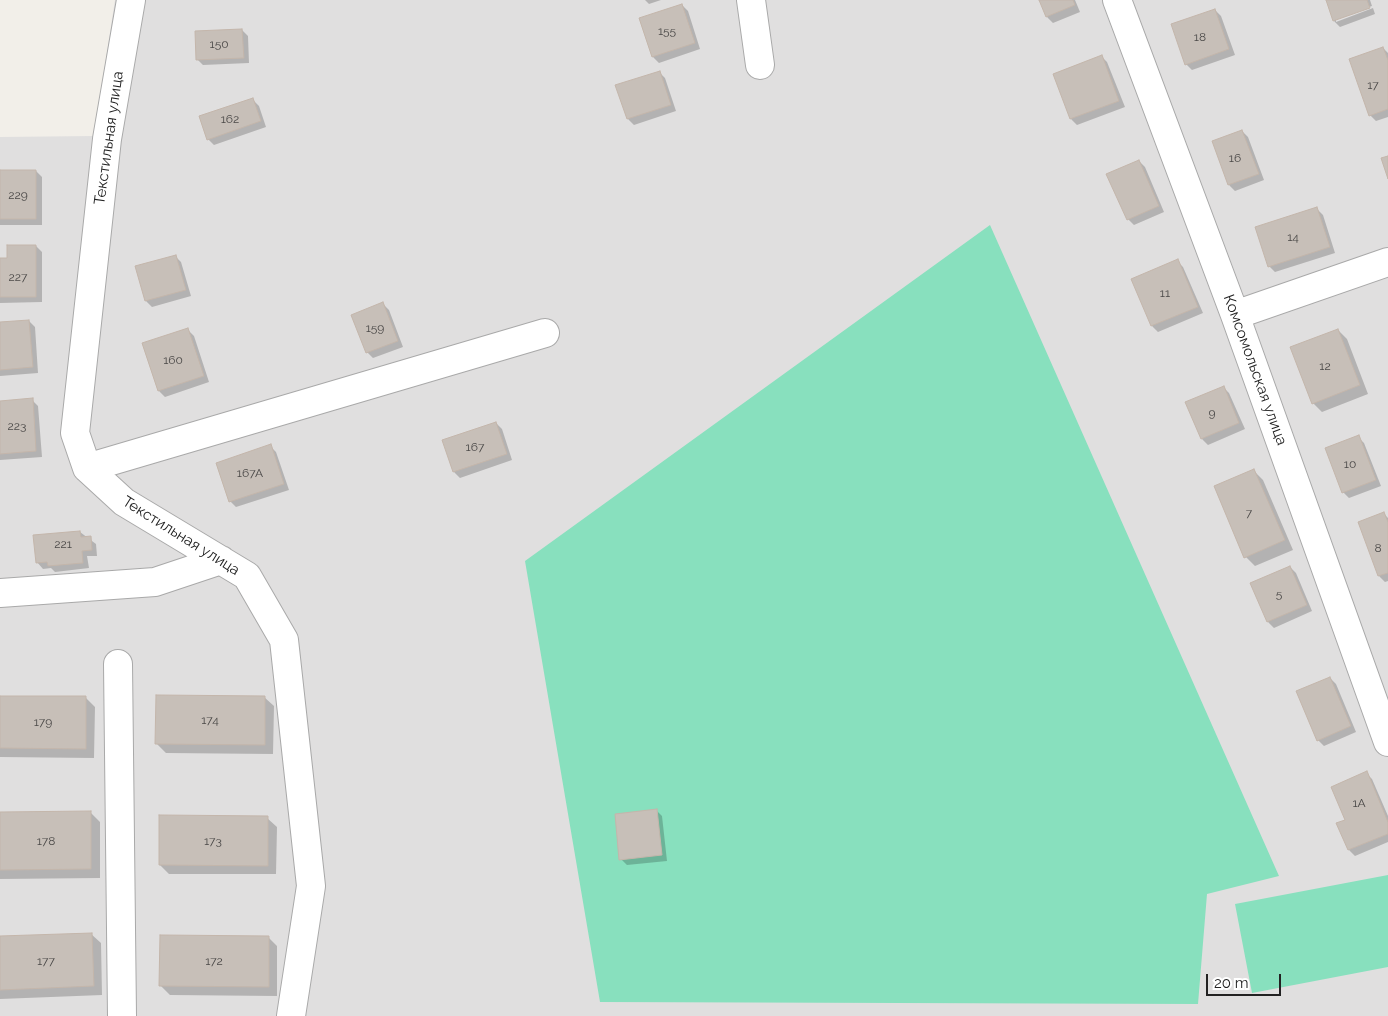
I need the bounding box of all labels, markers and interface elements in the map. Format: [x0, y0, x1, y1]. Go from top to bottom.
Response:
house number: 155 [658, 24, 676, 38]
house number: 18 [1194, 30, 1206, 44]
house number: 150 [209, 37, 229, 51]
street label: Текстильная улица [91, 70, 127, 206]
house number: 17 [1367, 78, 1379, 92]
house number: 162 [221, 112, 239, 126]
house number: 16 [1229, 151, 1241, 165]
house number: 229 [8, 188, 28, 202]
house number: 14 [1287, 230, 1299, 244]
house number: 227 [9, 270, 27, 284]
house number: 11 [1160, 286, 1170, 300]
street label: Комсомольская улица [1219, 292, 1291, 448]
house number: 159 [366, 321, 384, 335]
house number: 160 [163, 353, 183, 367]
house number: 12 [1319, 359, 1331, 373]
house number: 9 [1208, 406, 1216, 420]
house number: 223 [8, 419, 26, 433]
house number: 167 [466, 440, 484, 454]
house number: 10 [1344, 457, 1356, 471]
house number: 167А [237, 466, 263, 480]
street label: Текстильная улица [119, 493, 243, 579]
house number: 7 [1246, 506, 1252, 520]
house number: 221 [54, 537, 72, 551]
house number: 8 [1374, 541, 1382, 555]
house number: 5 [1276, 587, 1282, 601]
house number: 174 [201, 713, 219, 727]
house number: 179 [34, 715, 52, 729]
house number: 1А [1352, 796, 1366, 810]
house number: 178 [37, 834, 55, 848]
house number: 173 [204, 834, 222, 848]
house number: 177 [37, 954, 55, 968]
house number: 172 [205, 954, 223, 968]
scale bar [1208, 964, 1283, 996]
text: 20 m [1214, 974, 1249, 992]

